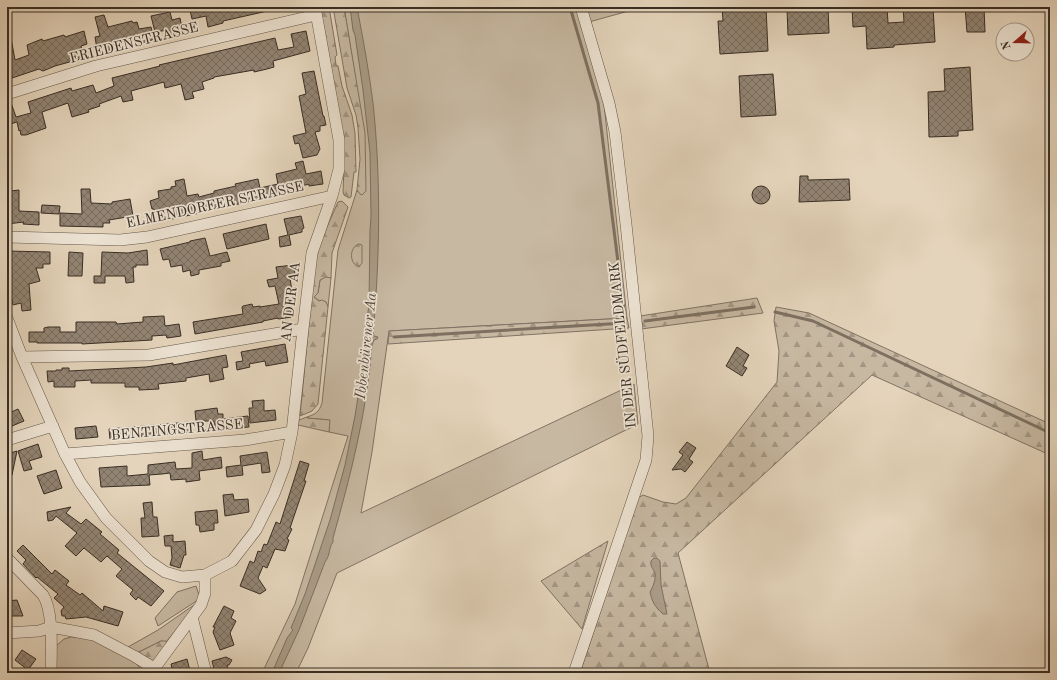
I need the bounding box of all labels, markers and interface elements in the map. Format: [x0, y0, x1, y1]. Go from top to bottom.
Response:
street label: FRIEDENSTRASSE [68, 20, 200, 66]
north arrow [995, 22, 1035, 62]
text: N [1000, 39, 1014, 51]
street label: ELMENDORFER STRASSE [125, 179, 305, 231]
street label: AN DER AA [279, 260, 303, 343]
street label: IN DER SÜDFELDMARK [604, 261, 639, 429]
water label: Ibbenbürener Aa [354, 292, 380, 401]
street label: BENTINGSTRASSE [110, 417, 244, 443]

